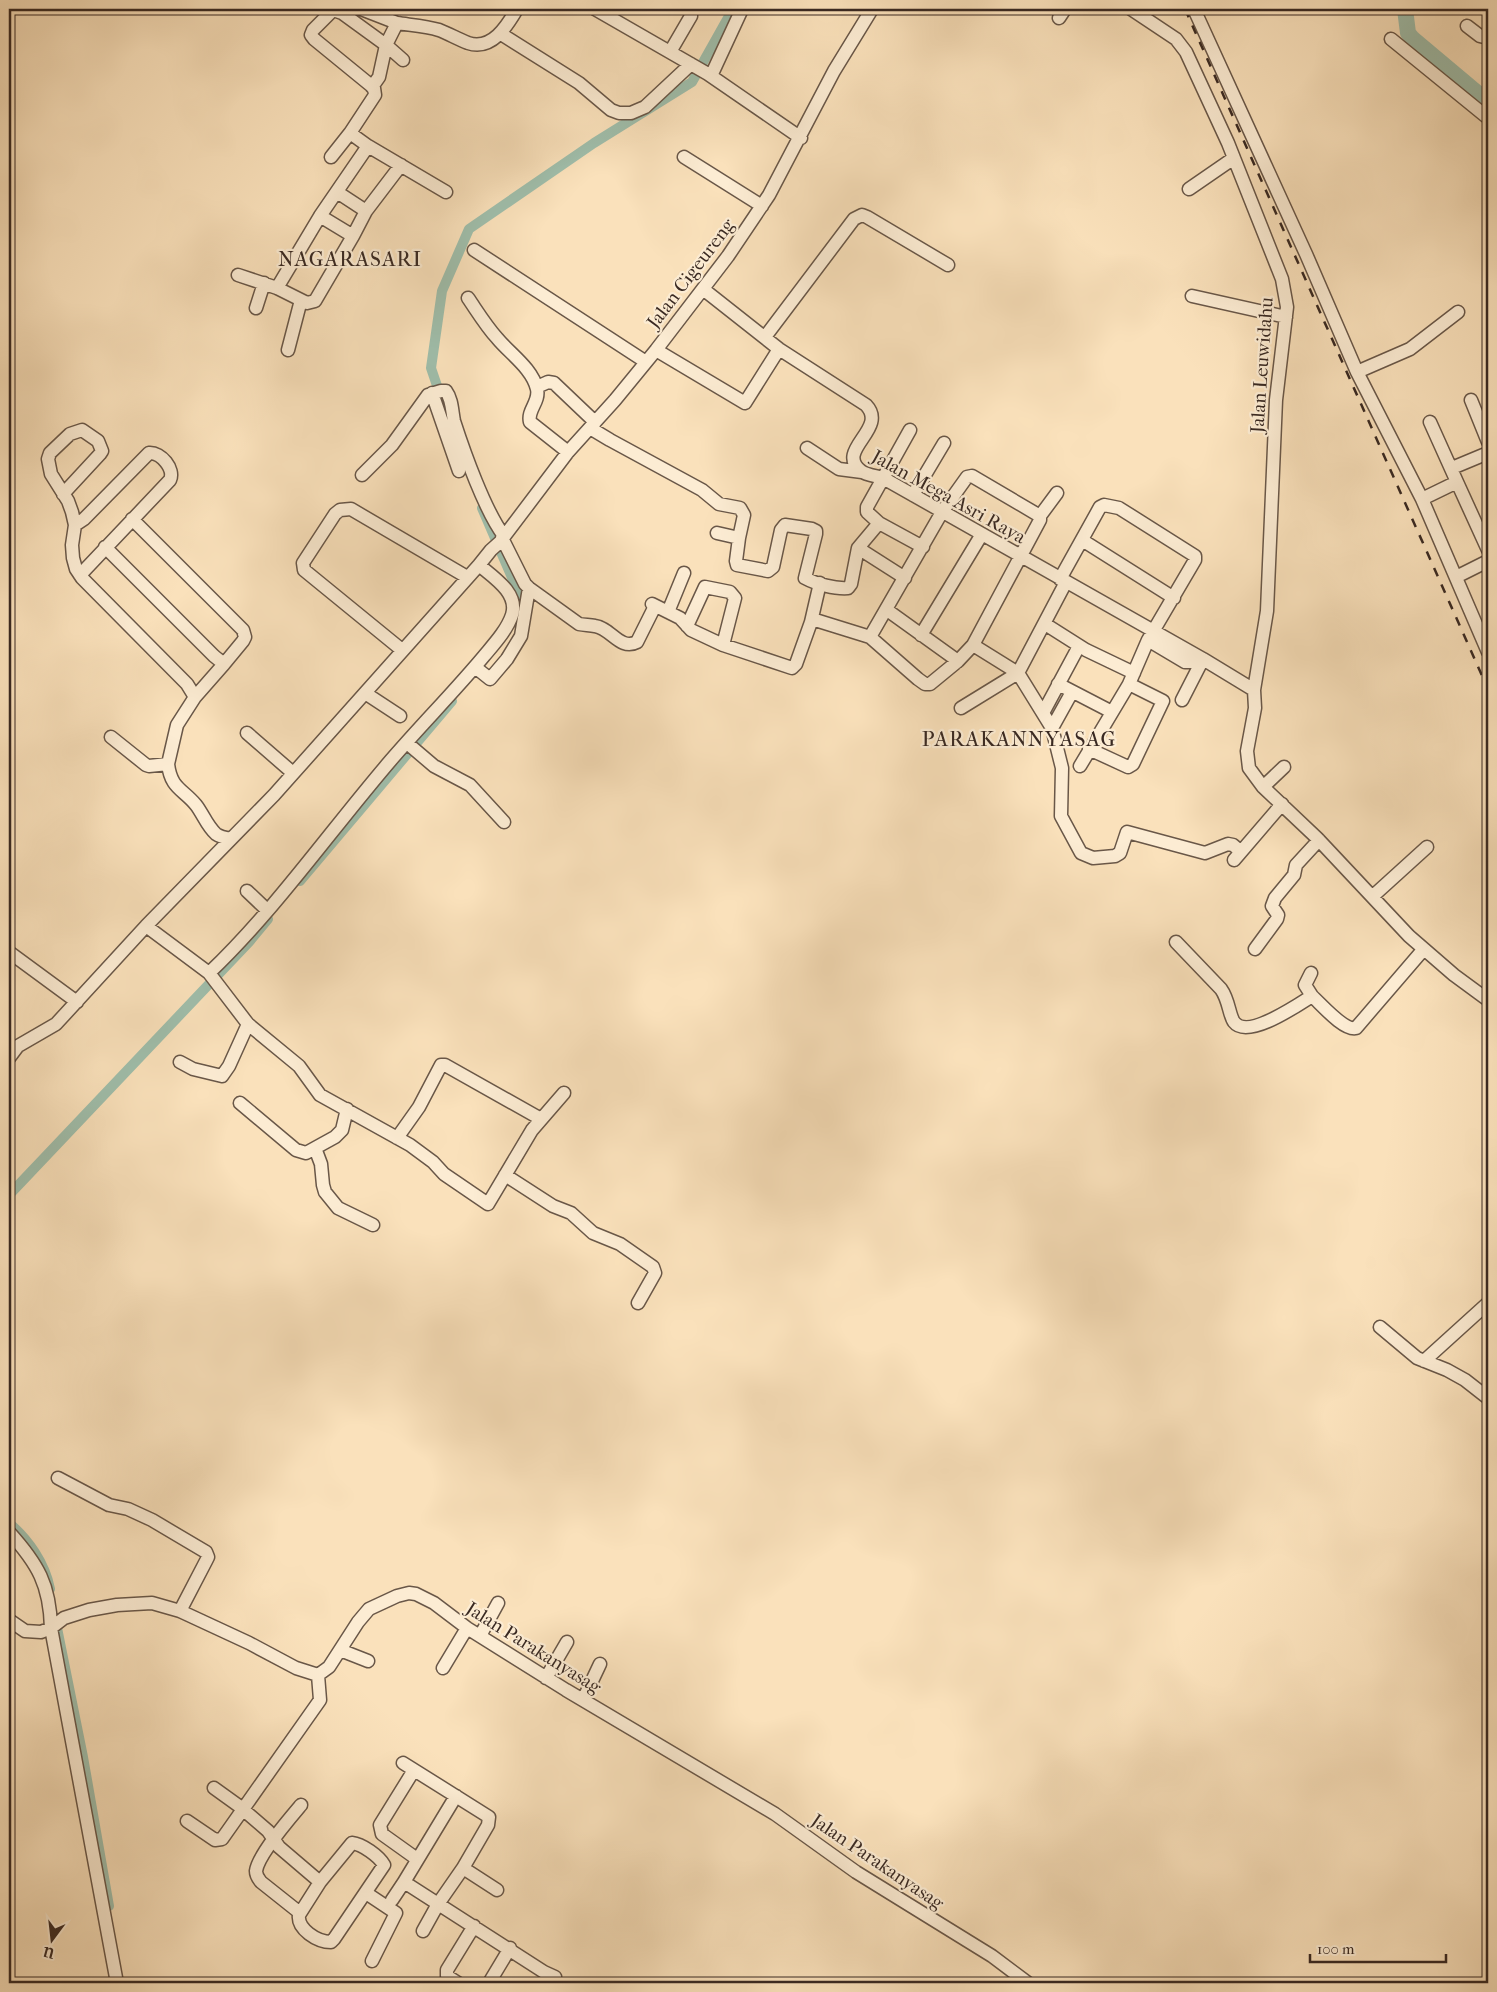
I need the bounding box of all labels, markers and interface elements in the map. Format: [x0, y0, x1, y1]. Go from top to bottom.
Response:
street label: Jalan Cigeureng [641, 214, 740, 334]
district label: NAGARASARI [278, 247, 422, 271]
street label: Jalan Leuwidahu [1246, 296, 1278, 436]
street label: Jalan Mega Asri Raya [866, 444, 1030, 548]
district label: PARAKANNYASAG [922, 727, 1116, 751]
street label: Jalan Parakanyasag [460, 1596, 606, 1699]
street label: Jalan Parakanyasag [805, 1808, 949, 1915]
north arrow [28, 1914, 78, 1964]
scale bar [1310, 1932, 1446, 1964]
text: 100 m [1317, 1940, 1355, 1958]
text: U [41, 1942, 57, 1962]

